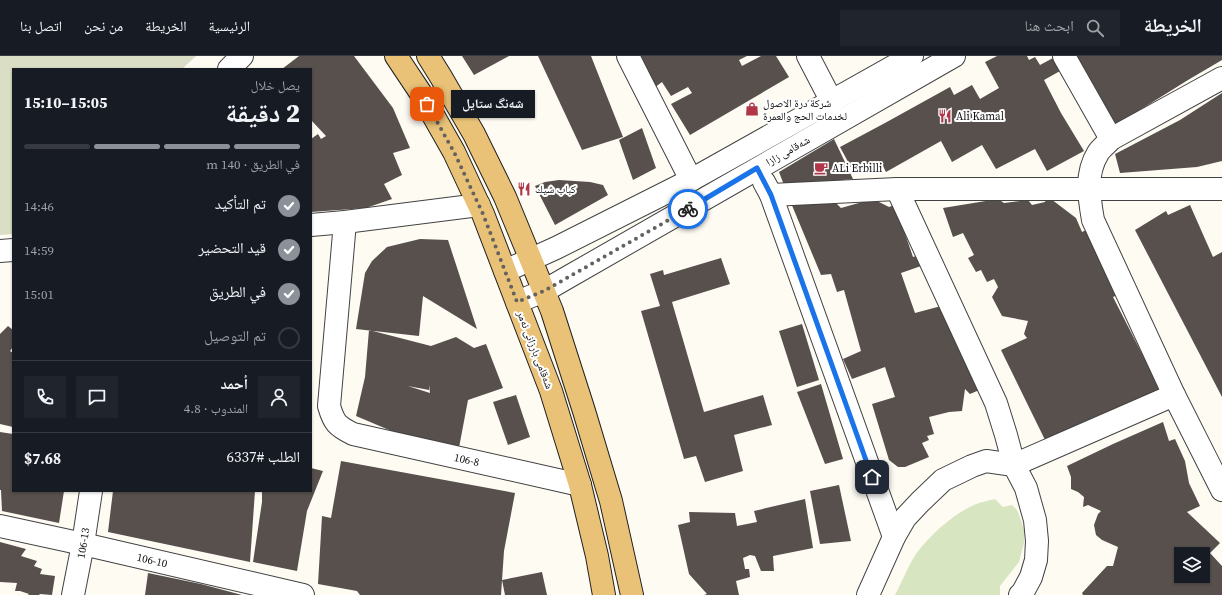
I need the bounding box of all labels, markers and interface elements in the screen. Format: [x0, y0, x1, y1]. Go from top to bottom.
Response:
search box [840, 10, 1120, 46]
text: الخريطة [1144, 12, 1202, 38]
text: ابحث هنا [1024, 15, 1074, 36]
text: اتصل بنا [20, 16, 62, 36]
text: من نحن [84, 16, 123, 36]
text: الخريطة [145, 16, 186, 36]
text: الرئيسية [208, 16, 250, 36]
icon: search [1084, 17, 1106, 39]
text: يصل خلال [251, 77, 300, 94]
pin [410, 87, 444, 121]
callout: شەنگ ستایل [451, 90, 535, 118]
text: 15:05–15:10 [24, 92, 107, 113]
icon: bag [416, 93, 438, 115]
text: 2 دقيقة [226, 95, 300, 131]
text: شەنگ ستایل [462, 95, 524, 112]
place label: شركة درة الاصول لخدمات الحج والعمرة [763, 96, 847, 124]
shop icon: شركة درة الاصول لخدمات الحج والعمرة [744, 101, 760, 117]
restaurant icon: Ali Kamal [937, 108, 953, 124]
place label: Ali Kamal [956, 109, 1004, 124]
street label: شەقامی زازا [763, 132, 813, 170]
text: في الطريق · 140 m [206, 156, 300, 173]
cafe icon: ALi Erbilli [813, 160, 829, 176]
place label: ALi Erbilli [832, 161, 882, 176]
restaurant icon: كباب شيك [516, 181, 532, 197]
place label: كباب شيك [535, 182, 576, 197]
courier [668, 189, 708, 229]
text: تم التأكيد [215, 193, 266, 214]
icon: check [278, 195, 300, 217]
text: 14:46 [24, 198, 54, 215]
icon: bike [677, 198, 699, 220]
text: قيد التحضير [198, 237, 266, 258]
icon: check [278, 239, 300, 261]
text: 14:59 [24, 242, 54, 259]
text: في الطريق [209, 281, 266, 302]
icon: check [278, 283, 300, 305]
text: 15:01 [24, 286, 54, 303]
street label: شەقامی بارزانی نەمر [513, 308, 557, 391]
text: تم التوصيل [204, 325, 266, 346]
text: أحمد [221, 373, 248, 394]
button: phone [24, 376, 66, 418]
button: chat [76, 376, 118, 418]
button: person [258, 376, 300, 418]
text: المندوب · 4.8 [184, 400, 248, 417]
text: الطلب #6337 [226, 446, 300, 467]
text: $7.68 [24, 448, 61, 469]
street label: 106-8 [453, 449, 481, 470]
pin [855, 460, 889, 494]
icon: home [861, 466, 883, 488]
street label: 106-13 [73, 526, 93, 560]
map controls [1174, 547, 1210, 583]
button: layers [1174, 547, 1210, 583]
street label: 106-10 [135, 549, 169, 571]

